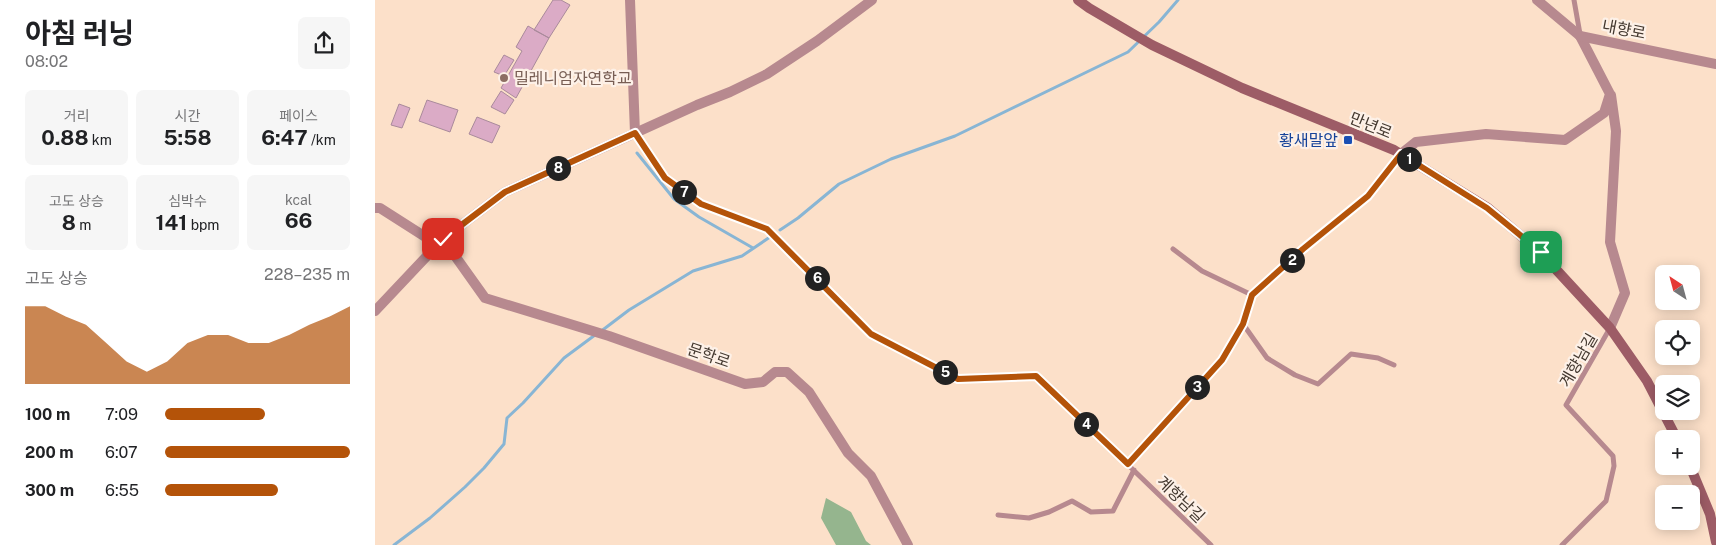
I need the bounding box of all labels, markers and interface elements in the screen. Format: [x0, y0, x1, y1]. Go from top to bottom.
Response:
text: 아침 러닝 [25, 16, 134, 49]
street label: 내향로 [1600, 16, 1648, 43]
button: share [298, 17, 350, 69]
text: 08:02 [25, 52, 68, 71]
place label: 밀레니엄자연학교 [514, 69, 632, 88]
marker: 밀레니엄자연학교 [498, 72, 510, 84]
text: 거리 [64, 108, 89, 124]
text: 시간 [175, 108, 200, 124]
text: 페이스 [279, 108, 318, 124]
street label: 만년로 [1347, 108, 1395, 143]
text: 0.88 [41, 125, 88, 150]
text: 5:58 [163, 125, 212, 150]
text: 6:47 [261, 125, 308, 150]
place label: 황새말앞 [1279, 131, 1338, 150]
text: km [88, 132, 112, 148]
text: /km [308, 132, 336, 148]
marker: 황새말앞 [1342, 134, 1354, 146]
pin: 1 [1397, 146, 1421, 172]
text: 1 [1407, 151, 1413, 167]
pin: 8 [545, 156, 571, 180]
text: 8 [554, 160, 563, 176]
pin: 7 [671, 180, 697, 204]
text: 7 [680, 184, 689, 200]
text: kcal [285, 192, 312, 208]
text: 고도 상승 [49, 193, 104, 209]
text: 심박수 [168, 193, 207, 209]
text: 66 [285, 208, 312, 233]
text: 8 [62, 210, 76, 235]
text: 141 [156, 210, 187, 235]
text: m [76, 217, 91, 233]
text: bpm [187, 217, 219, 233]
pin [422, 218, 464, 260]
icon: check [429, 225, 457, 253]
pin [1520, 231, 1562, 273]
icon: arrive [1527, 238, 1555, 266]
pin: 2 [1279, 248, 1305, 272]
text: 2 [1288, 252, 1297, 268]
text: 228–235 m [264, 265, 350, 284]
north arrow [1655, 265, 1700, 310]
map controls [1655, 265, 1700, 530]
pin: 6 [805, 266, 829, 290]
text: 고도 상승 [25, 269, 88, 288]
text: 6 [813, 270, 822, 286]
button: locate [1655, 320, 1700, 365]
street label: 계향남길 [1555, 330, 1601, 391]
street label: 문학로 [685, 339, 733, 372]
pin: 5 [933, 360, 957, 384]
text: 5 [941, 364, 950, 380]
pin: 3 [1185, 374, 1209, 400]
button: layers [1655, 375, 1700, 420]
text: 3 [1193, 379, 1202, 395]
text: 100 m [25, 405, 70, 424]
text: 7:09 [105, 405, 138, 424]
pin: 4 [1073, 412, 1099, 436]
text: 4 [1082, 416, 1091, 432]
button: + [1655, 430, 1700, 475]
text: 200 m [25, 443, 74, 462]
text: 6:07 [105, 443, 138, 462]
street label: 계향남길 [1153, 472, 1208, 527]
text: 300 m [25, 481, 74, 500]
text: 6:55 [105, 481, 139, 500]
button: − [1655, 485, 1700, 530]

